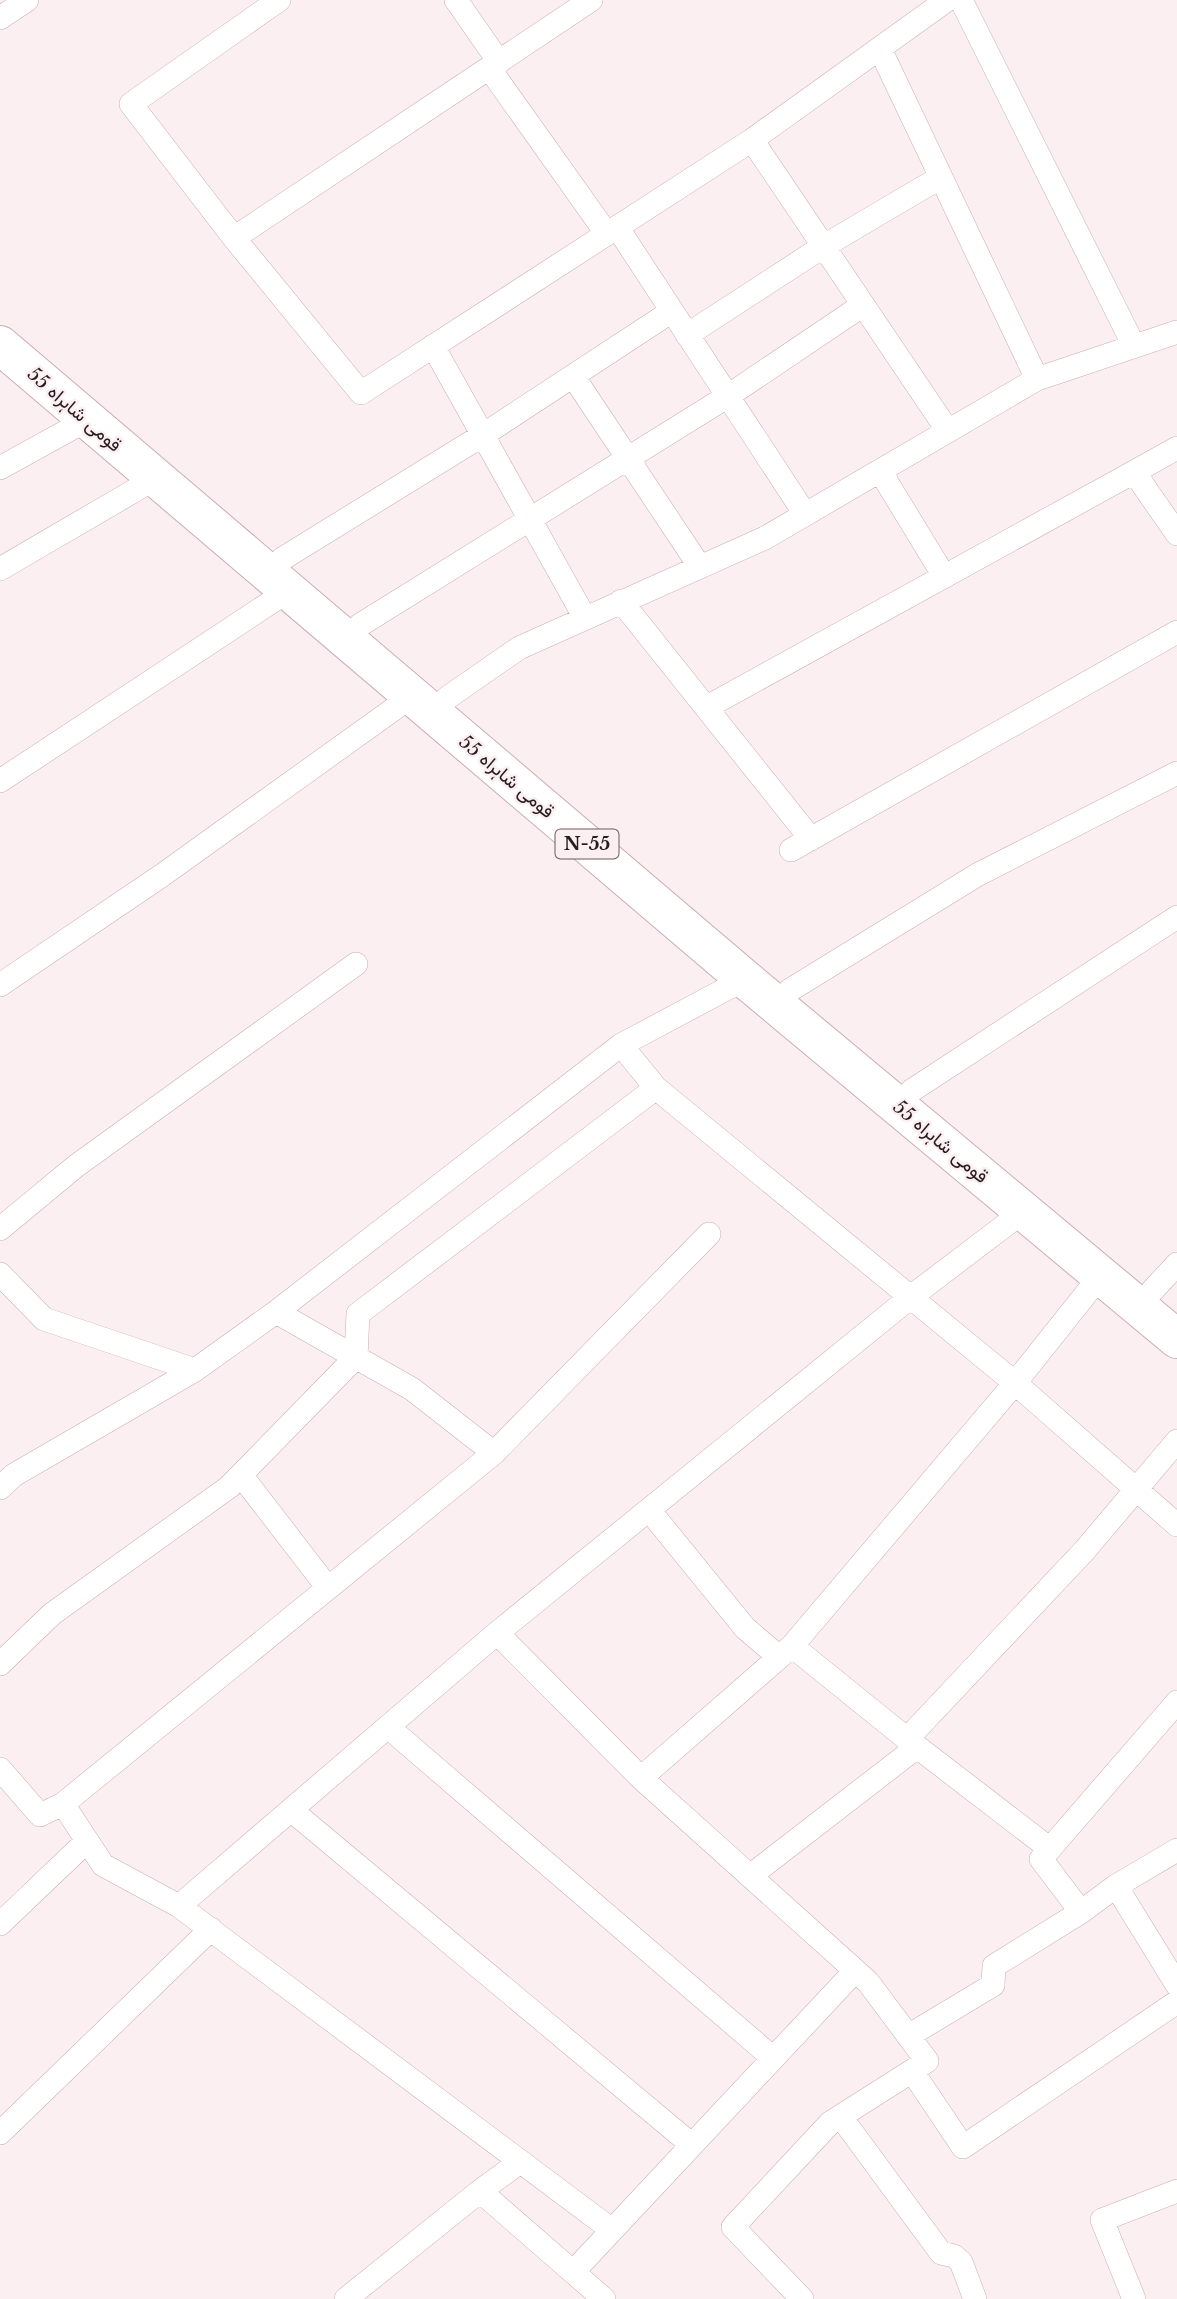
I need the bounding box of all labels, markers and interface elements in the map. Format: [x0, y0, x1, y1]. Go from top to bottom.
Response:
street label: قومی شاہراہ 55 [22, 362, 126, 457]
street label: قومی شاہراہ 55 [454, 730, 559, 824]
road number: N-55 [556, 830, 618, 858]
street label: قومی شاہراہ 55 [888, 1095, 993, 1189]

